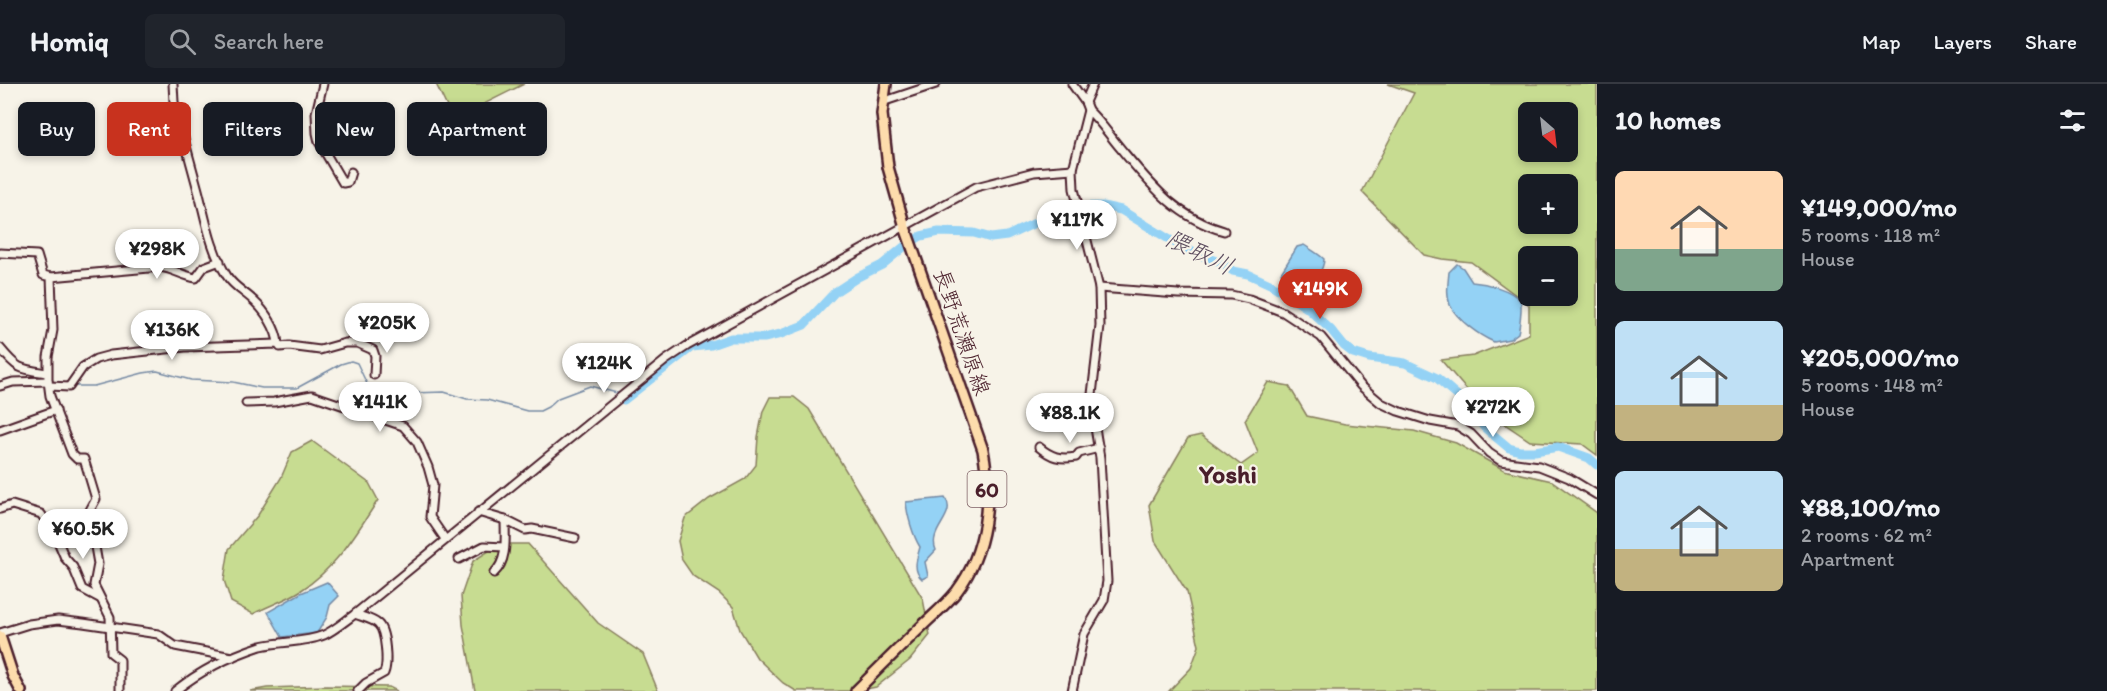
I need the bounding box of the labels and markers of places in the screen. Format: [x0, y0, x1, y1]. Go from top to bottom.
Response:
pin: ¥117K [1035, 200, 1119, 251]
pin: ¥298K [115, 229, 199, 280]
pin: ¥149K [1278, 269, 1362, 320]
pin: ¥205K [345, 303, 429, 354]
pin: ¥136K [130, 310, 214, 361]
pin: ¥124K [562, 343, 646, 394]
pin: ¥141K [338, 382, 422, 433]
pin: ¥272K [1451, 387, 1535, 438]
pin: ¥88.1K [1021, 393, 1119, 444]
pin: ¥60.5K [34, 509, 132, 560]

